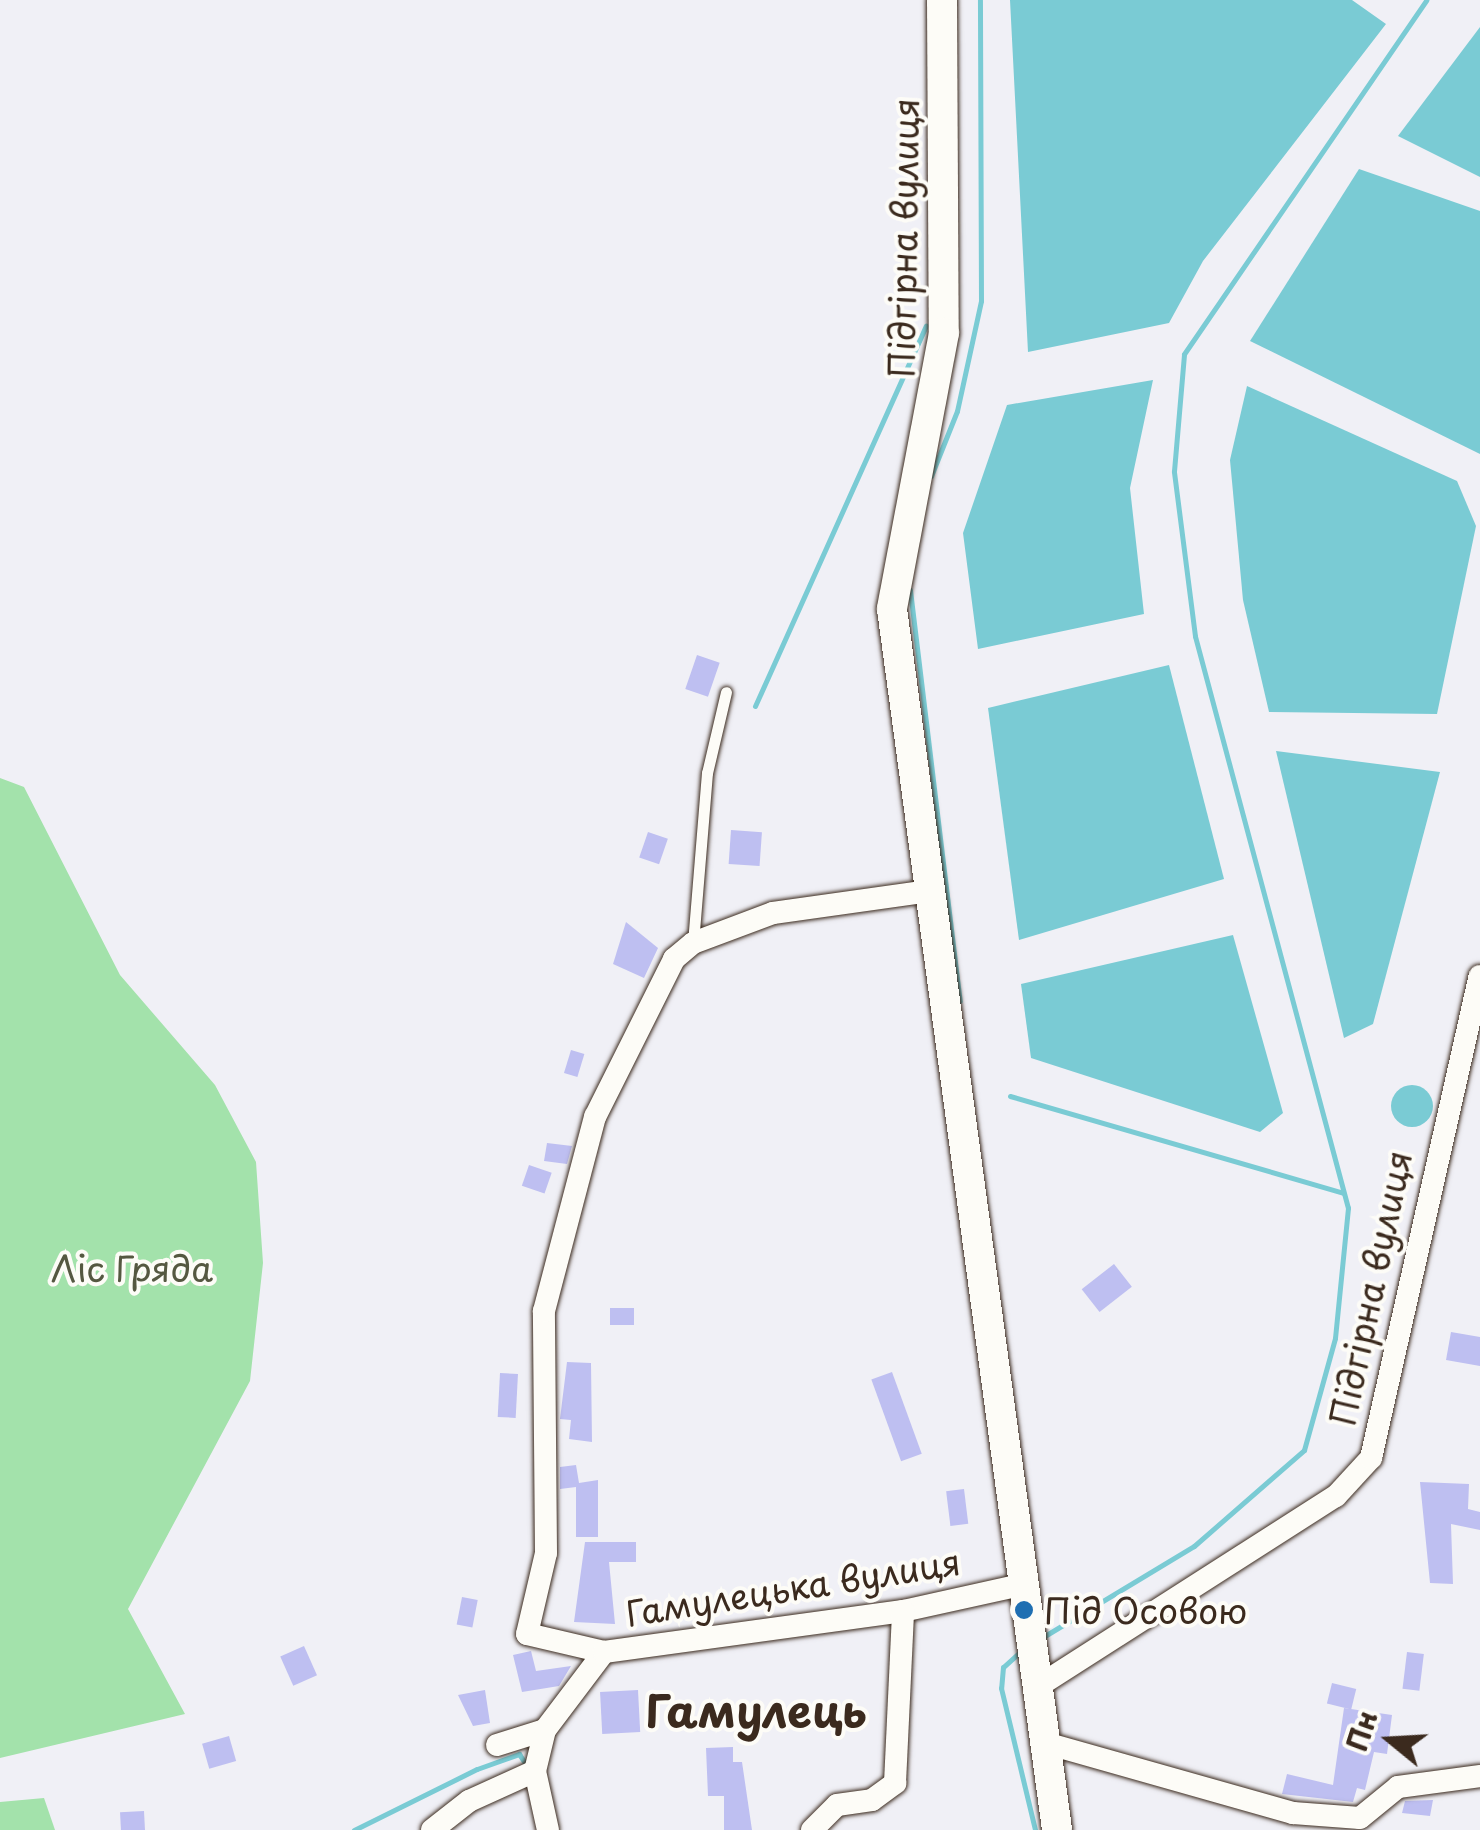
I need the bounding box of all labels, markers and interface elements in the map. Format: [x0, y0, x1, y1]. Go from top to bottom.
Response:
street label: Підгірна вулиця [880, 97, 926, 379]
street label: Підгірна вулиця [1320, 1146, 1420, 1430]
park label: Ліс Гряда [51, 1247, 213, 1289]
street label: Гамулецька вулиця [622, 1540, 964, 1634]
place label: Під Осовою [1044, 1589, 1249, 1631]
marker: Під Осовою [1013, 1599, 1035, 1621]
district label: Гамулець [645, 1683, 867, 1737]
north arrow [1340, 1690, 1440, 1790]
text: Пн [1334, 1705, 1388, 1757]

